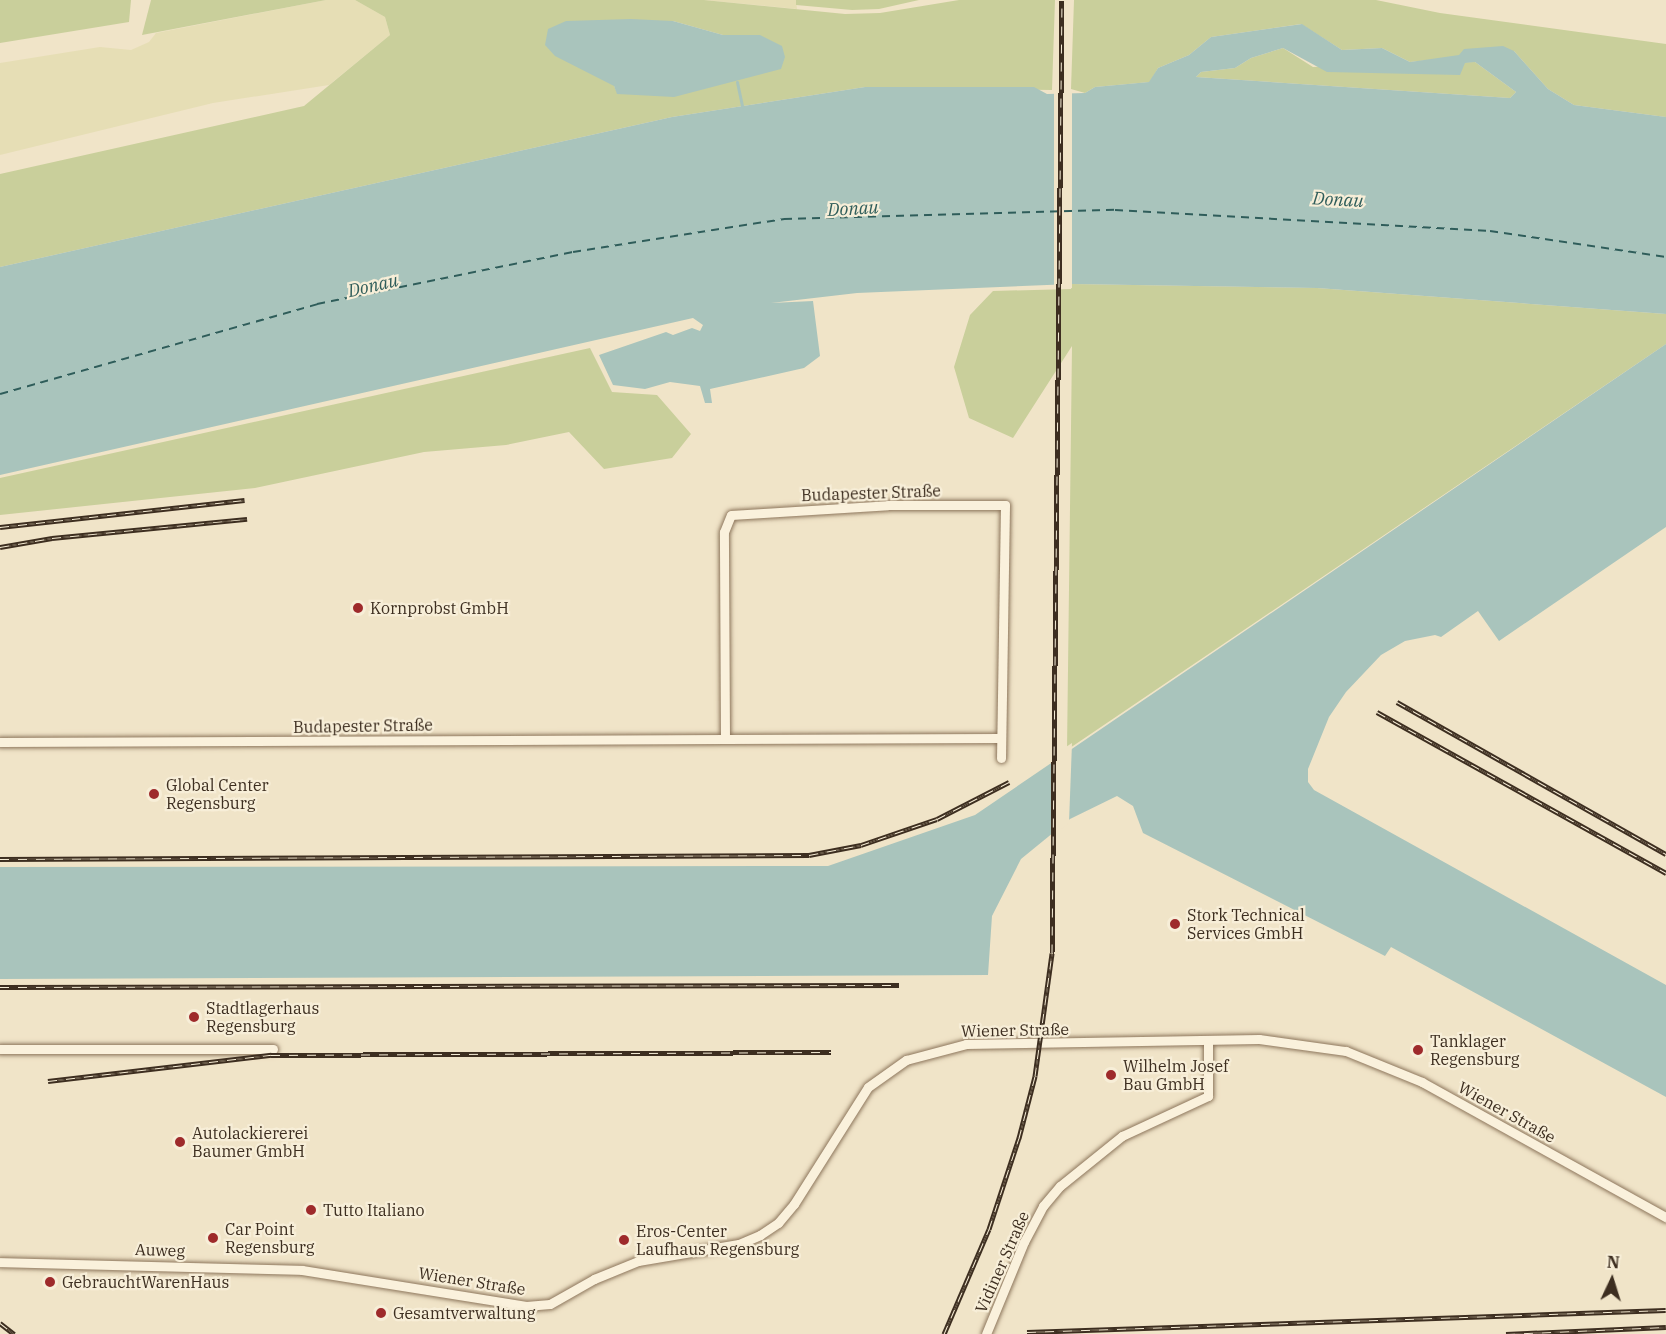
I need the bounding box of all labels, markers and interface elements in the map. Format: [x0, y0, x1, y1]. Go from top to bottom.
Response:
water label: Donau [1312, 188, 1364, 212]
water label: Donau [827, 197, 879, 221]
water label: Donau [346, 270, 400, 302]
street label: Budapester Straße [801, 481, 941, 505]
place label: Kornprobst GmbH [370, 598, 509, 618]
marker: Kornprobst GmbH [351, 601, 365, 615]
street label: Budapester Straße [293, 715, 433, 737]
place label: Global Center Regensburg [166, 775, 269, 813]
marker: Global Center Regensburg [147, 787, 161, 801]
place label: Stork Technical Services GmbH [1187, 905, 1305, 943]
marker: Stork Technical Services GmbH [1168, 917, 1182, 931]
place label: Stadtlagerhaus Regensburg [206, 998, 319, 1036]
marker: Stadtlagerhaus Regensburg [187, 1010, 201, 1024]
street label: Wiener Straße [961, 1019, 1069, 1041]
place label: Tanklager Regensburg [1430, 1031, 1520, 1069]
marker: Tanklager Regensburg [1411, 1043, 1425, 1057]
place label: Wilhelm Josef Bau GmbH [1123, 1056, 1228, 1094]
marker: Wilhelm Josef Bau GmbH [1104, 1068, 1118, 1082]
street label: Wiener Straße [1455, 1077, 1559, 1147]
place label: Autolackiererei Baumer GmbH [192, 1123, 308, 1161]
marker: Autolackiererei Baumer GmbH [173, 1135, 187, 1149]
place label: Tutto Italiano [323, 1200, 425, 1220]
marker: Tutto Italiano [304, 1203, 318, 1217]
street label: Vidiner Straße [971, 1208, 1033, 1316]
place label: Car Point Regensburg [225, 1219, 315, 1257]
place label: Eros-Center Laufhaus Regensburg [636, 1221, 799, 1259]
marker: Car Point Regensburg [206, 1231, 220, 1245]
marker: Eros-Center Laufhaus Regensburg [617, 1233, 631, 1247]
street label: Auweg [135, 1240, 185, 1260]
north arrow [1582, 1250, 1642, 1310]
text: N [1606, 1252, 1620, 1272]
street label: Wiener Straße [417, 1263, 527, 1299]
place label: GebrauchtWarenHaus [62, 1272, 229, 1292]
marker: GebrauchtWarenHaus [43, 1275, 57, 1289]
place label: Gesamtverwaltung [393, 1303, 535, 1323]
marker: Gesamtverwaltung [374, 1306, 388, 1320]

